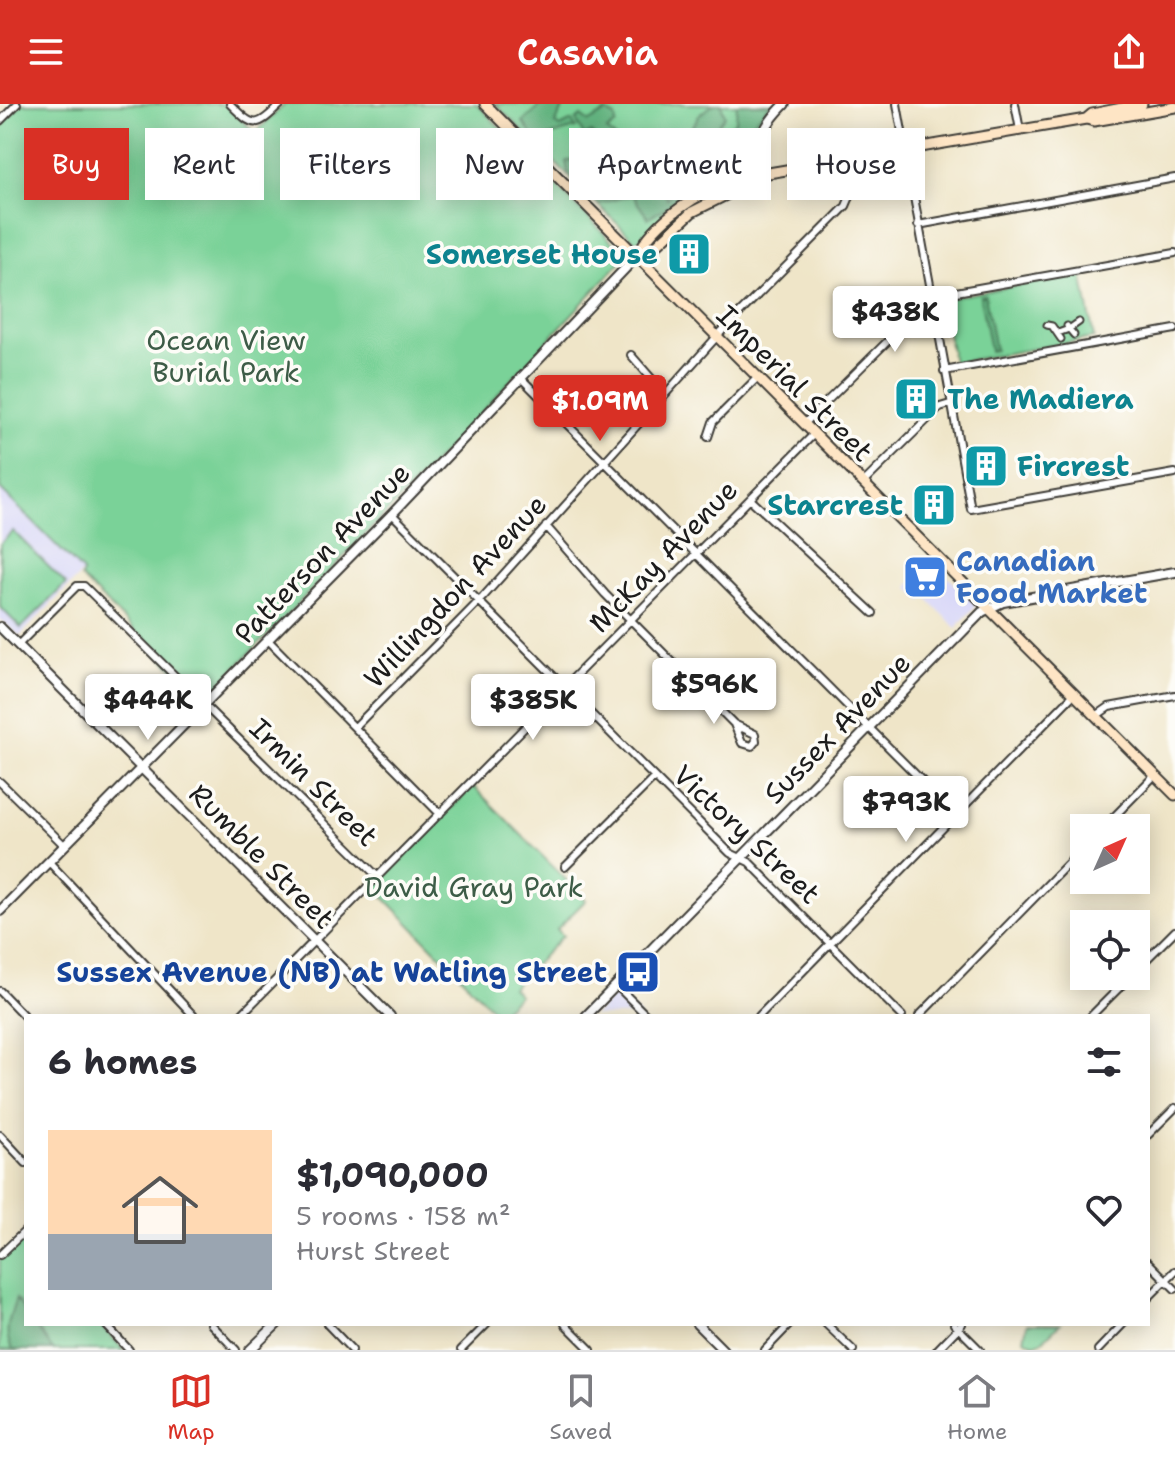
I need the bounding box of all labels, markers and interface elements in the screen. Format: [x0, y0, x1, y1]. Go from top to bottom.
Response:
text: Casavia [517, 28, 658, 77]
icon: menu [24, 30, 68, 74]
icon: share [1107, 30, 1151, 74]
chip: Buy [24, 128, 129, 200]
chip: Rent [145, 128, 264, 200]
chip: Filters [280, 128, 420, 200]
chip: New [436, 128, 553, 200]
chip: Apartment [569, 128, 771, 200]
chip: House [787, 128, 925, 200]
building icon: Somerset House [665, 230, 713, 278]
place label: Somerset House [426, 235, 658, 273]
pin: $438K [839, 286, 951, 354]
text: $438K [851, 294, 939, 329]
street label: Imperial Street [708, 296, 882, 470]
park label: Ocean View Burial Park [146, 321, 306, 391]
pin: $1.09M [535, 375, 665, 443]
building icon: The Madiera [892, 375, 940, 423]
place label: The Madiera [947, 380, 1134, 418]
text: $1.09M [551, 383, 649, 418]
building icon: Fircrest [962, 442, 1010, 490]
place label: Fircrest [1017, 447, 1129, 485]
street label: Patterson Avenue [226, 454, 418, 652]
street label: McKay Avenue [580, 471, 746, 641]
building icon: Starcrest [910, 481, 958, 529]
street label: Willingdon Avenue [355, 486, 555, 696]
place label: Starcrest [767, 486, 903, 524]
place label: Canadian Food Market [956, 542, 1147, 612]
supermarket icon: Canadian Food Market [901, 553, 949, 601]
street label: Sussex Avenue [755, 644, 919, 812]
pin: $596K [658, 658, 770, 726]
text: $596K [670, 666, 758, 701]
pin: $444K [92, 674, 204, 742]
pin: $385K [477, 674, 589, 742]
text: $444K [103, 682, 193, 717]
text: $385K [489, 682, 577, 717]
street label: Irmin Street [241, 709, 387, 855]
street label: Victory Street [665, 756, 829, 912]
street label: Rumble Street [181, 775, 343, 937]
pin: $793K [850, 776, 962, 844]
text: $793K [861, 784, 951, 819]
north arrow [1070, 814, 1150, 894]
map controls [1070, 814, 1150, 990]
park label: David Gray Park [364, 868, 584, 906]
button: locate [1070, 910, 1150, 990]
bus stop icon: Sussex Avenue (NB) at Watling Street [614, 948, 662, 996]
place label: Sussex Avenue (NB) at Watling Street [56, 953, 607, 991]
text: 6 homes [48, 1039, 197, 1085]
icon: filters [1082, 1040, 1126, 1084]
text: $1,090,000 [296, 1152, 489, 1198]
icon: home [112, 1162, 208, 1258]
icon: heart [1082, 1188, 1126, 1232]
text: 5 rooms · 158 m² [296, 1198, 511, 1233]
text: Hurst Street [296, 1233, 450, 1268]
tab: Map [167, 1369, 215, 1446]
tab: Saved [550, 1369, 612, 1446]
tab: Home [947, 1369, 1008, 1446]

